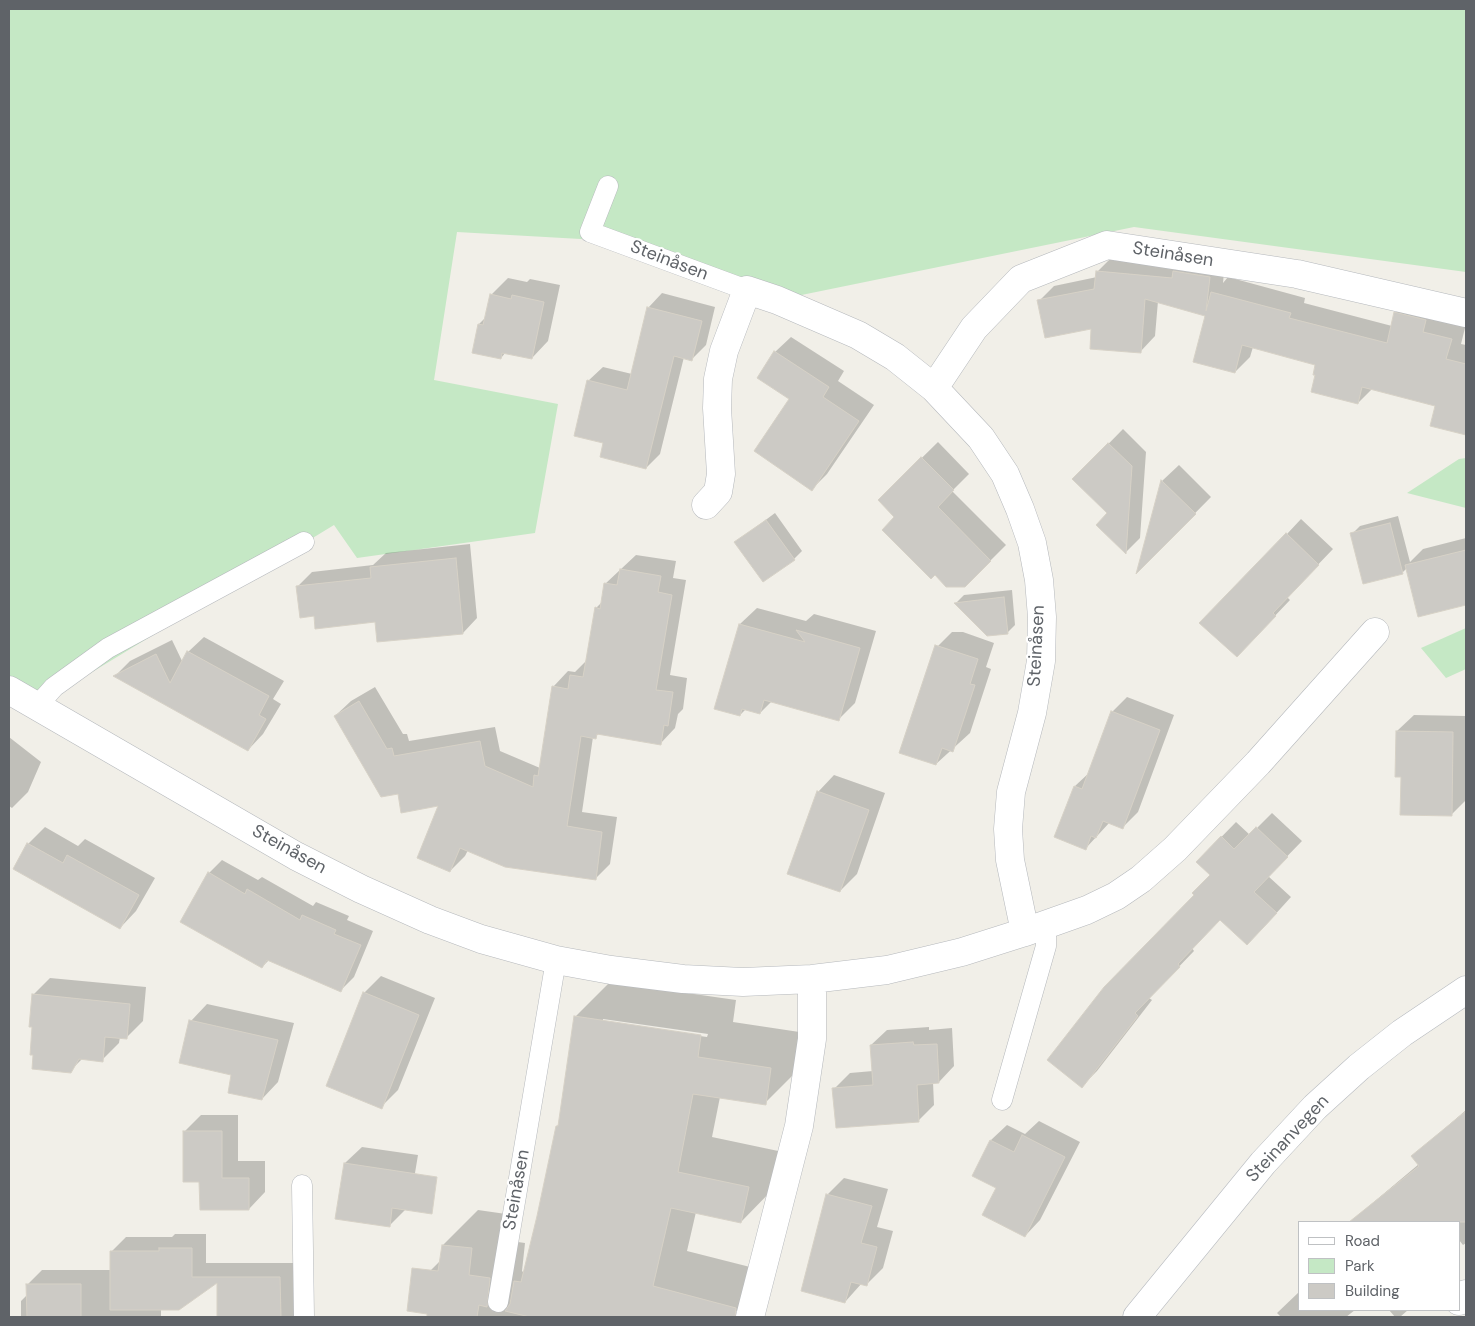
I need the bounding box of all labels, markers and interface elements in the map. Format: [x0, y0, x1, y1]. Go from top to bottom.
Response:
street label: Steinåsen [627, 236, 711, 286]
street label: Steinåsen [1131, 238, 1215, 272]
street label: Steinåsen [1024, 605, 1050, 687]
street label: Steinåsen [248, 821, 330, 879]
street label: Steinanvegen [1242, 1091, 1334, 1187]
street label: Steinåsen [499, 1148, 535, 1232]
legend [1298, 1221, 1460, 1311]
text: Road [1345, 1231, 1380, 1251]
text: Park [1345, 1256, 1375, 1276]
text: Building [1345, 1281, 1400, 1301]

